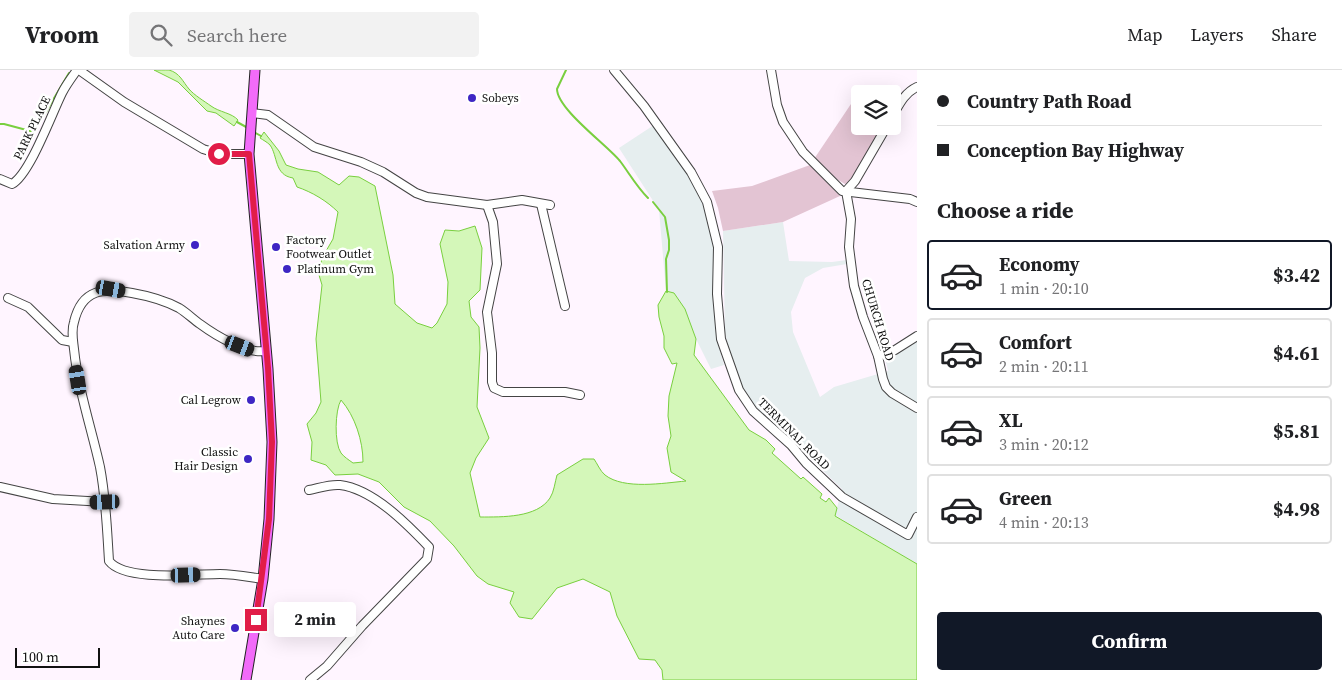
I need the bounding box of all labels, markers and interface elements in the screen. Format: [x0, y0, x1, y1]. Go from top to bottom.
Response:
search box [129, 12, 479, 57]
text: Vroom [25, 18, 99, 51]
icon: search [147, 21, 175, 49]
text: Search here [187, 22, 287, 48]
text: Map [1127, 22, 1162, 47]
text: Layers [1190, 22, 1243, 47]
text: Share [1271, 22, 1317, 47]
map controls [851, 85, 901, 135]
button: layers [851, 85, 901, 135]
text: Country Path Road [967, 88, 1131, 114]
place label: Sobeys [482, 90, 519, 106]
marker: Sobeys [466, 92, 478, 104]
street label: PARK PLACE [10, 93, 54, 163]
text: Conception Bay Highway [967, 137, 1184, 163]
route start [208, 143, 230, 165]
text: Choose a ride [937, 195, 1074, 225]
place label: Factory Footwear Outlet [286, 232, 371, 262]
place label: Salvation Army [104, 237, 186, 253]
marker: Salvation Army [189, 239, 201, 251]
marker: Factory Footwear Outlet [270, 241, 282, 253]
text: Economy [999, 251, 1080, 277]
icon: car [939, 253, 984, 298]
place label: Platinum Gym [297, 261, 374, 277]
text: $3.42 [1273, 262, 1320, 288]
marker: Platinum Gym [281, 263, 293, 275]
street label: CHURCH ROAD [858, 277, 898, 363]
text: 1 min · 20:10 [999, 277, 1089, 299]
car [94, 279, 127, 299]
text: Comfort [999, 329, 1072, 355]
icon: car [939, 331, 984, 376]
car [223, 334, 256, 358]
text: $4.61 [1273, 340, 1320, 366]
text: 2 min · 20:11 [999, 355, 1089, 377]
car [68, 364, 87, 396]
place label: Cal Legrow [181, 392, 242, 408]
marker: Cal Legrow [245, 394, 257, 406]
street label: TERMINAL ROAD [755, 395, 833, 473]
text: XL [999, 407, 1022, 433]
icon: car [939, 409, 984, 454]
text: $5.81 [1273, 418, 1320, 444]
text: 3 min · 20:12 [999, 433, 1089, 455]
place label: Classic Hair Design [174, 444, 238, 474]
marker: Classic Hair Design [242, 453, 254, 465]
text: Green [999, 485, 1052, 511]
icon: car [939, 487, 984, 532]
car [89, 494, 120, 510]
text: $4.98 [1273, 496, 1320, 522]
text: 4 min · 20:13 [999, 511, 1089, 533]
car [170, 567, 201, 583]
callout: 2 min [274, 602, 356, 638]
text: 2 min [294, 608, 336, 630]
route end [245, 609, 267, 631]
button: Confirm [937, 612, 1322, 670]
place label: Shaynes Auto Care [172, 613, 225, 643]
marker: Shaynes Auto Care [229, 622, 241, 634]
scale bar [15, 645, 100, 668]
text: 100 m [22, 647, 59, 667]

